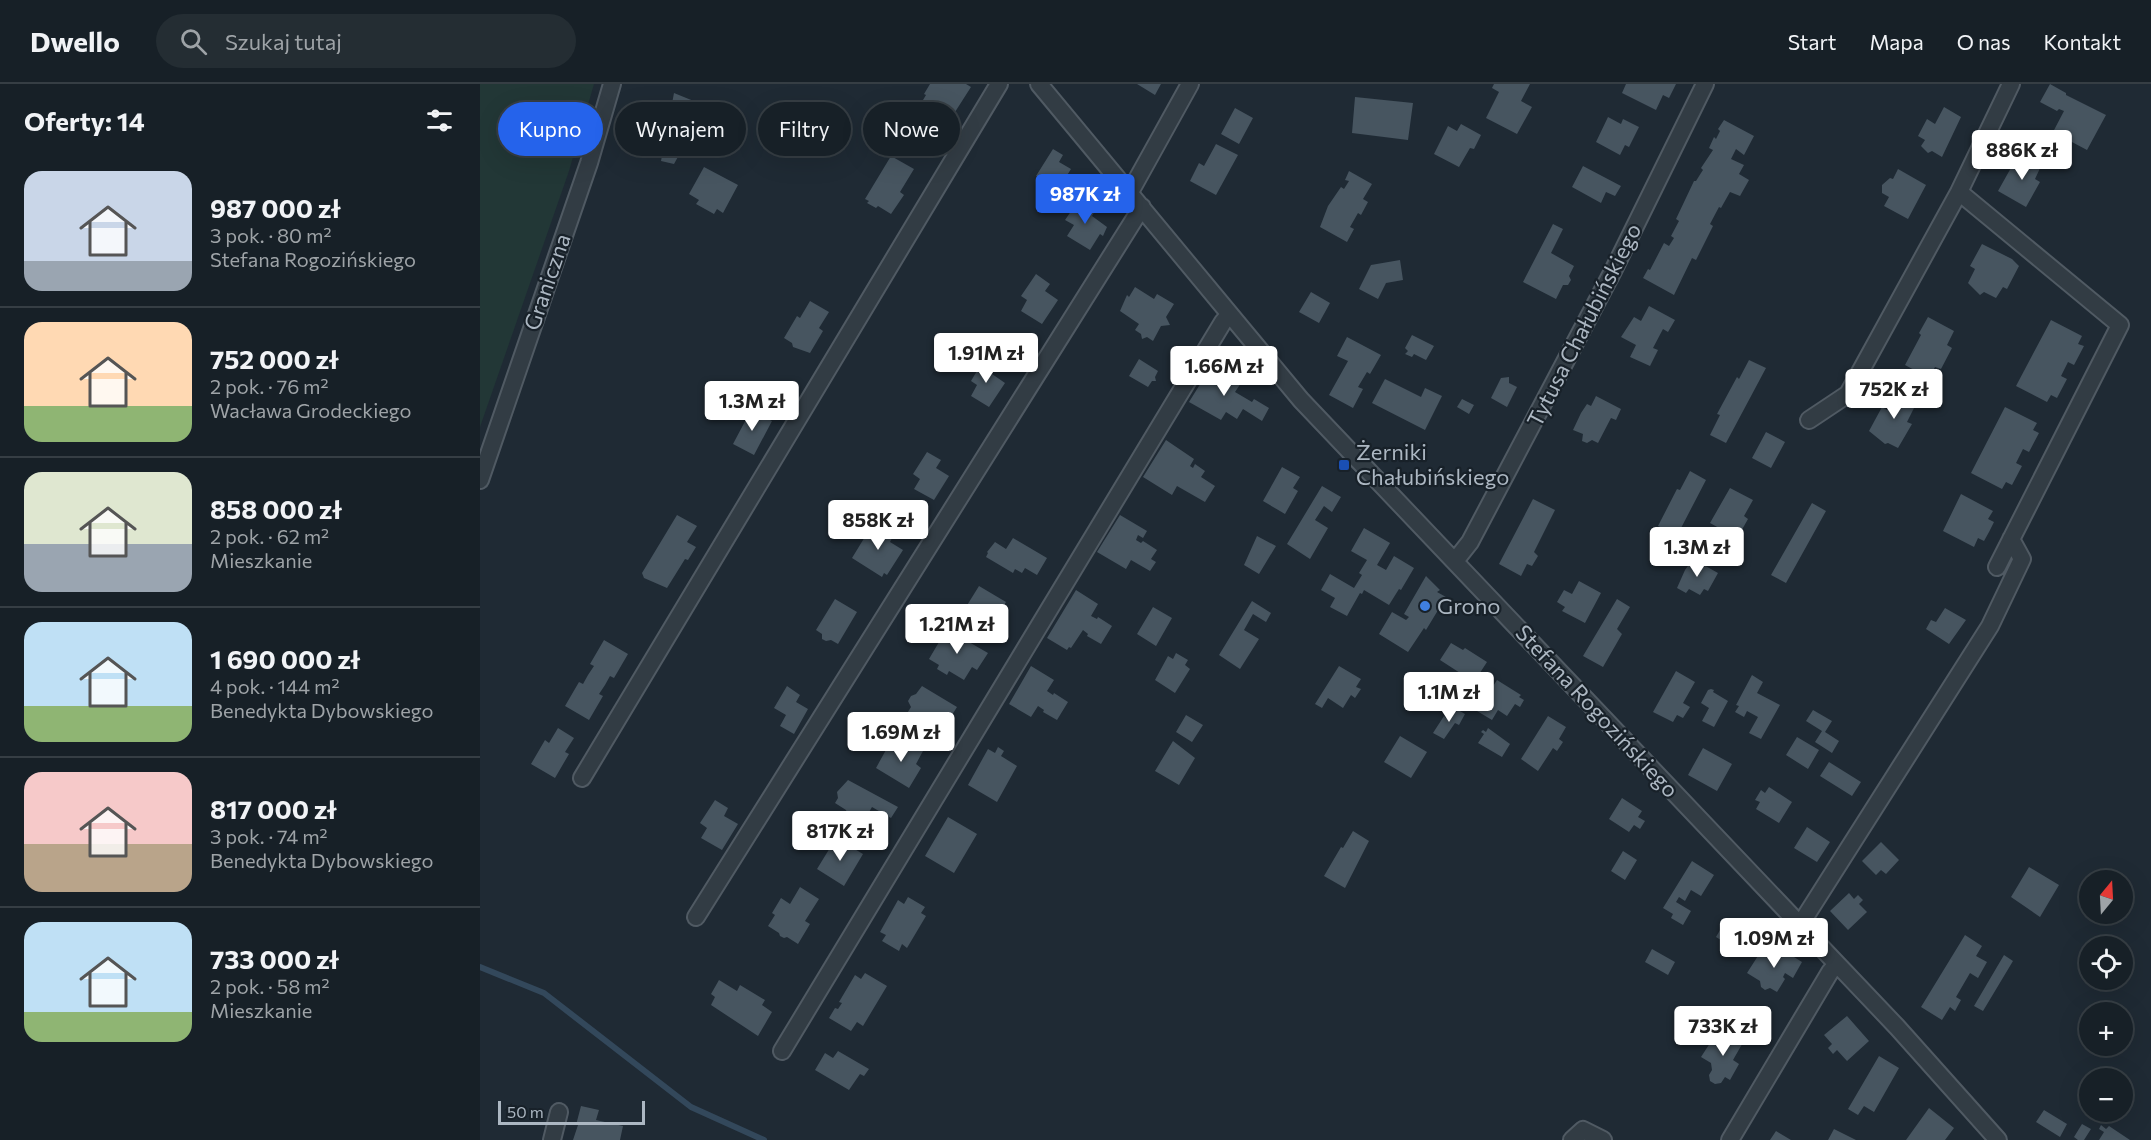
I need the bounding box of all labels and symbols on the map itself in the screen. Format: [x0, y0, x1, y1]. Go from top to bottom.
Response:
pin: 886K zł [1967, 130, 2077, 181]
pin: 987K zł [1030, 174, 1140, 225]
street label: Tytusa Chałubińskiego [1521, 219, 1647, 431]
street label: Graniczna [517, 230, 576, 334]
pin: 1.91M zł [924, 333, 1048, 384]
pin: 1.66M zł [1162, 346, 1286, 397]
pin: 752K zł [1839, 369, 1949, 420]
pin: 1.3M zł [697, 381, 807, 432]
place label: Żerniki Chałubińskiego [1356, 438, 1509, 490]
marker: Żerniki Chałubińskiego [1337, 458, 1351, 472]
pin: 858K zł [823, 500, 933, 551]
pin: 1.3M zł [1642, 527, 1752, 578]
place label: Grono [1437, 592, 1500, 619]
marker: Grono [1418, 599, 1432, 613]
pin: 1.21M zł [895, 604, 1019, 655]
street label: Stefana Rogozińskiego [1510, 619, 1684, 803]
pin: 1.1M zł [1394, 672, 1504, 723]
pin: 1.69M zł [839, 712, 963, 763]
pin: 817K zł [785, 811, 895, 862]
north arrow [2079, 870, 2133, 924]
pin: 1.09M zł [1712, 918, 1836, 969]
pin: 733K zł [1668, 1006, 1778, 1057]
scale bar [498, 1098, 645, 1126]

